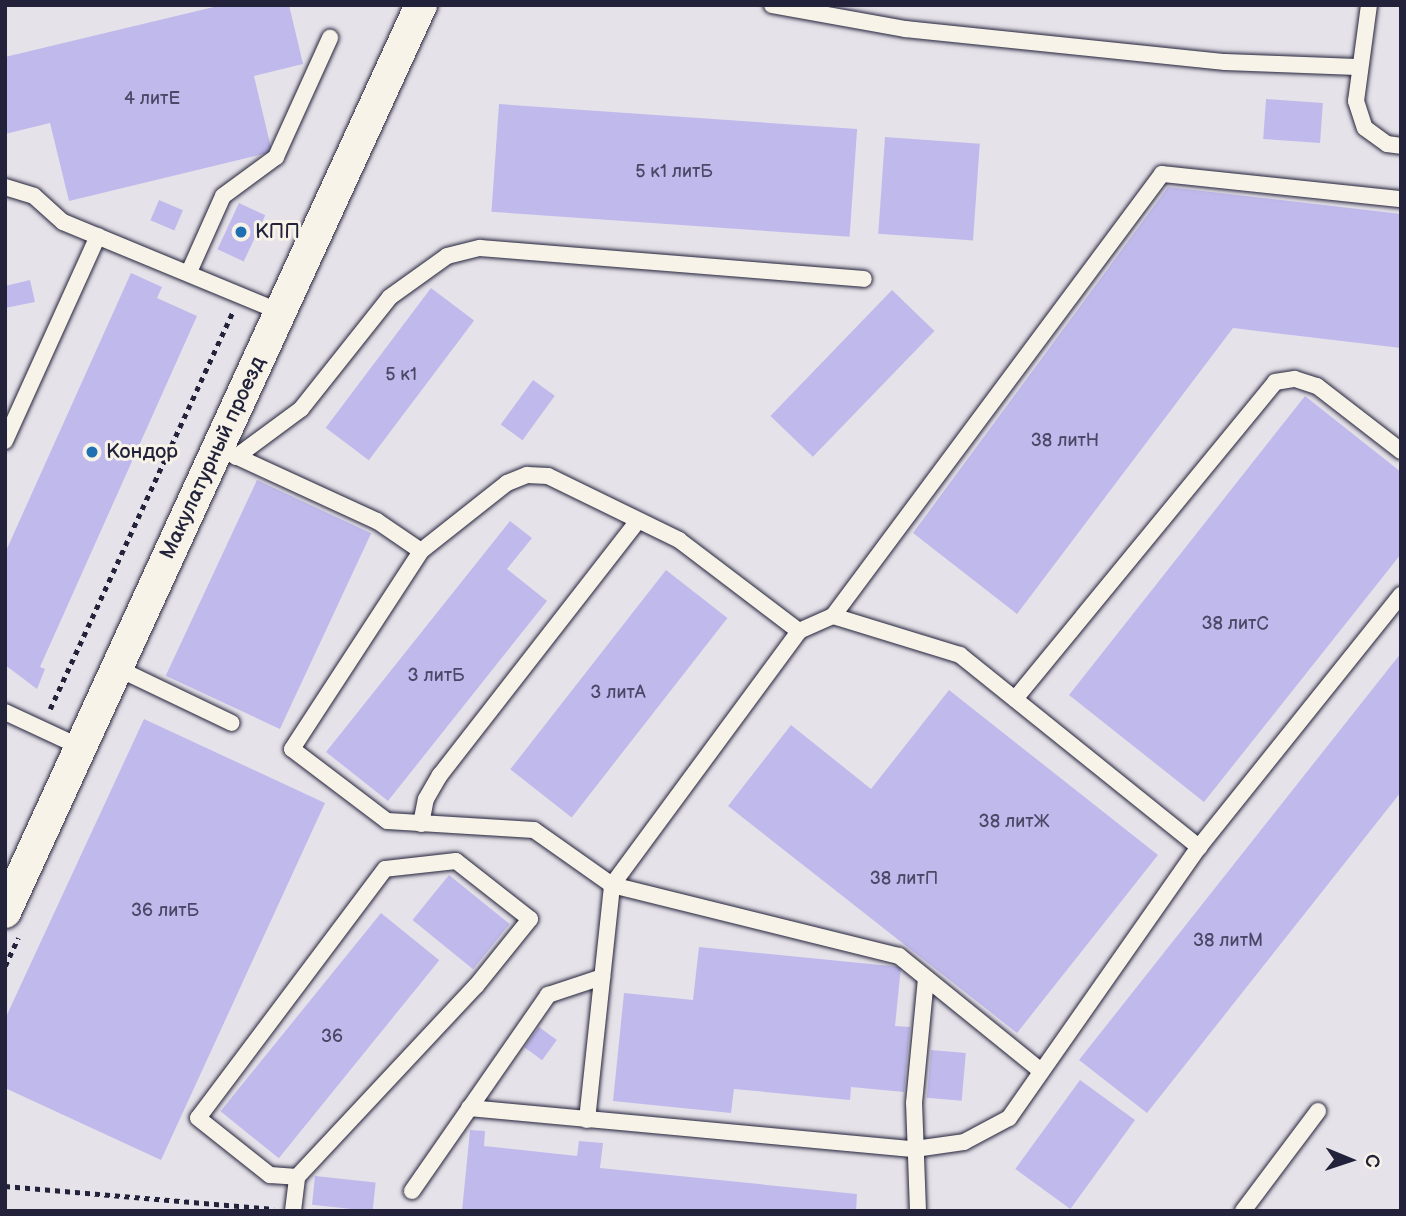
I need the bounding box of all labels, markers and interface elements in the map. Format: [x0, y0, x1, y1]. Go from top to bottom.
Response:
house number: 4 литЕ [124, 88, 180, 110]
house number: 5 к1 литБ [635, 161, 713, 183]
place label: КПП [255, 219, 300, 245]
marker: КПП [233, 224, 249, 240]
street label: Макулатурный проезд [155, 353, 271, 563]
house number: 5 к1 [385, 364, 417, 386]
house number: 38 литН [1031, 430, 1099, 452]
place label: Кондор [106, 439, 178, 465]
marker: Кондор [84, 444, 100, 460]
house number: 38 литС [1201, 613, 1269, 635]
house number: 3 литБ [407, 665, 465, 687]
house number: 3 литА [590, 682, 646, 704]
house number: 38 литЖ [979, 811, 1049, 833]
house number: 38 литП [870, 868, 938, 890]
house number: 36 литБ [131, 900, 199, 922]
house number: 38 литМ [1193, 930, 1263, 952]
house number: 36 [321, 1026, 343, 1048]
north arrow [1315, 1125, 1385, 1195]
text: С [1360, 1154, 1383, 1168]

